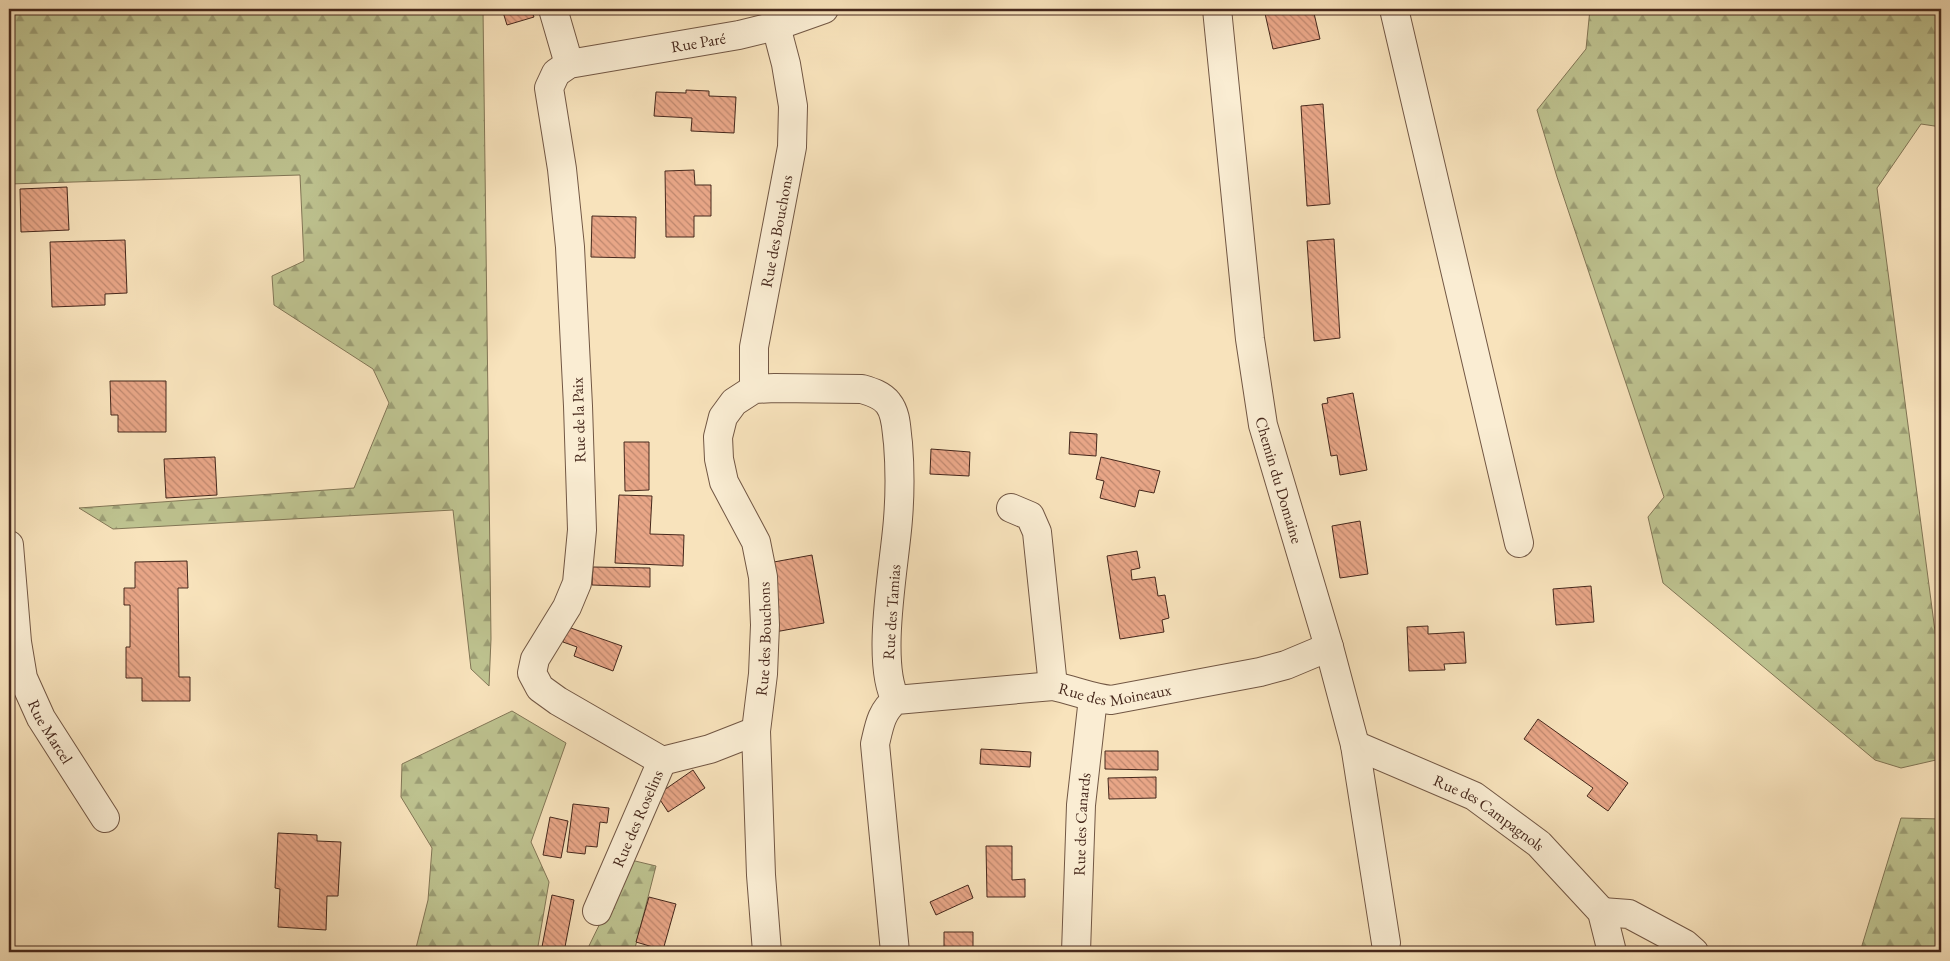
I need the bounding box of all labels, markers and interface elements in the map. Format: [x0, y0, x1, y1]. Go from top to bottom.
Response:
street label: Rue Paré [669, 27, 727, 57]
street label: Rue des Bouchons [756, 173, 797, 289]
street label: Rue de la Paix [567, 377, 590, 463]
street label: Chemin du Domaine [1251, 415, 1308, 546]
street label: Rue des Tamias [878, 564, 905, 660]
street label: Rue des Bouchons [750, 581, 776, 697]
street label: Rue des Moineaux [1056, 678, 1173, 711]
street label: Rue Marcel [23, 696, 78, 768]
street label: Rue des Roselins [607, 767, 668, 871]
street label: Rue des Campagnols [1430, 770, 1550, 855]
street label: Rue des Canards [1069, 772, 1096, 876]

